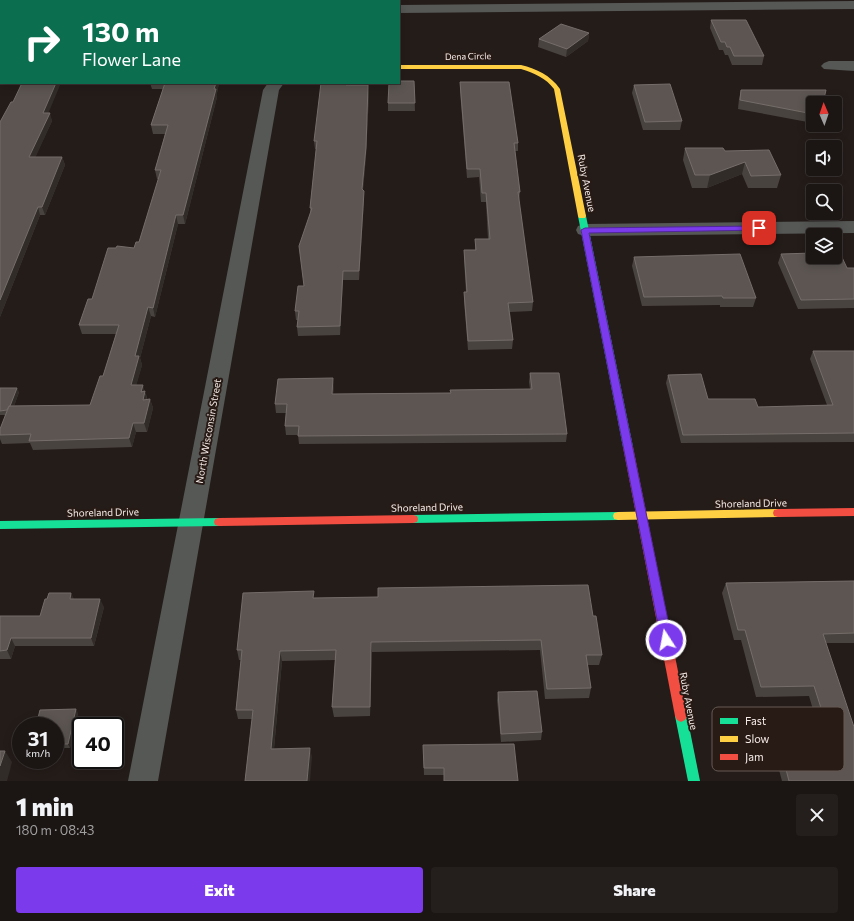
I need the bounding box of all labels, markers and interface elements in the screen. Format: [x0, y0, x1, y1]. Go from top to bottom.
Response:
text: 130 m [82, 14, 159, 48]
icon: right [16, 16, 68, 68]
text: Flower Lane [82, 48, 181, 70]
street label: Dena Circle [445, 50, 492, 62]
north arrow [806, 96, 842, 132]
map controls [806, 96, 842, 264]
button: sound [806, 140, 842, 176]
street label: Ruby Avenue [576, 153, 598, 213]
button: search [806, 184, 842, 220]
pin [742, 211, 776, 245]
icon: arrive [748, 217, 770, 239]
button: layers [806, 228, 842, 264]
street label: North Wisconsin Street [193, 378, 223, 484]
street label: Shoreland Drive [715, 496, 787, 510]
street label: Shoreland Drive [391, 500, 463, 514]
street label: Shoreland Drive [67, 505, 139, 519]
position arrow [645, 619, 687, 661]
street label: Ruby Avenue [678, 671, 700, 731]
legend [712, 707, 844, 771]
text: Fast [745, 714, 767, 727]
speed limit sign: 40 [72, 717, 124, 769]
text: 31 [28, 726, 48, 750]
text: Slow [745, 732, 770, 745]
text: km/h [26, 747, 50, 759]
text: Jam [745, 750, 764, 764]
text: 1 min [16, 792, 74, 821]
button: close [796, 794, 838, 836]
text: 180 m · 08:43 [16, 822, 94, 838]
button: Exit [16, 867, 423, 913]
button: Share [431, 867, 838, 913]

